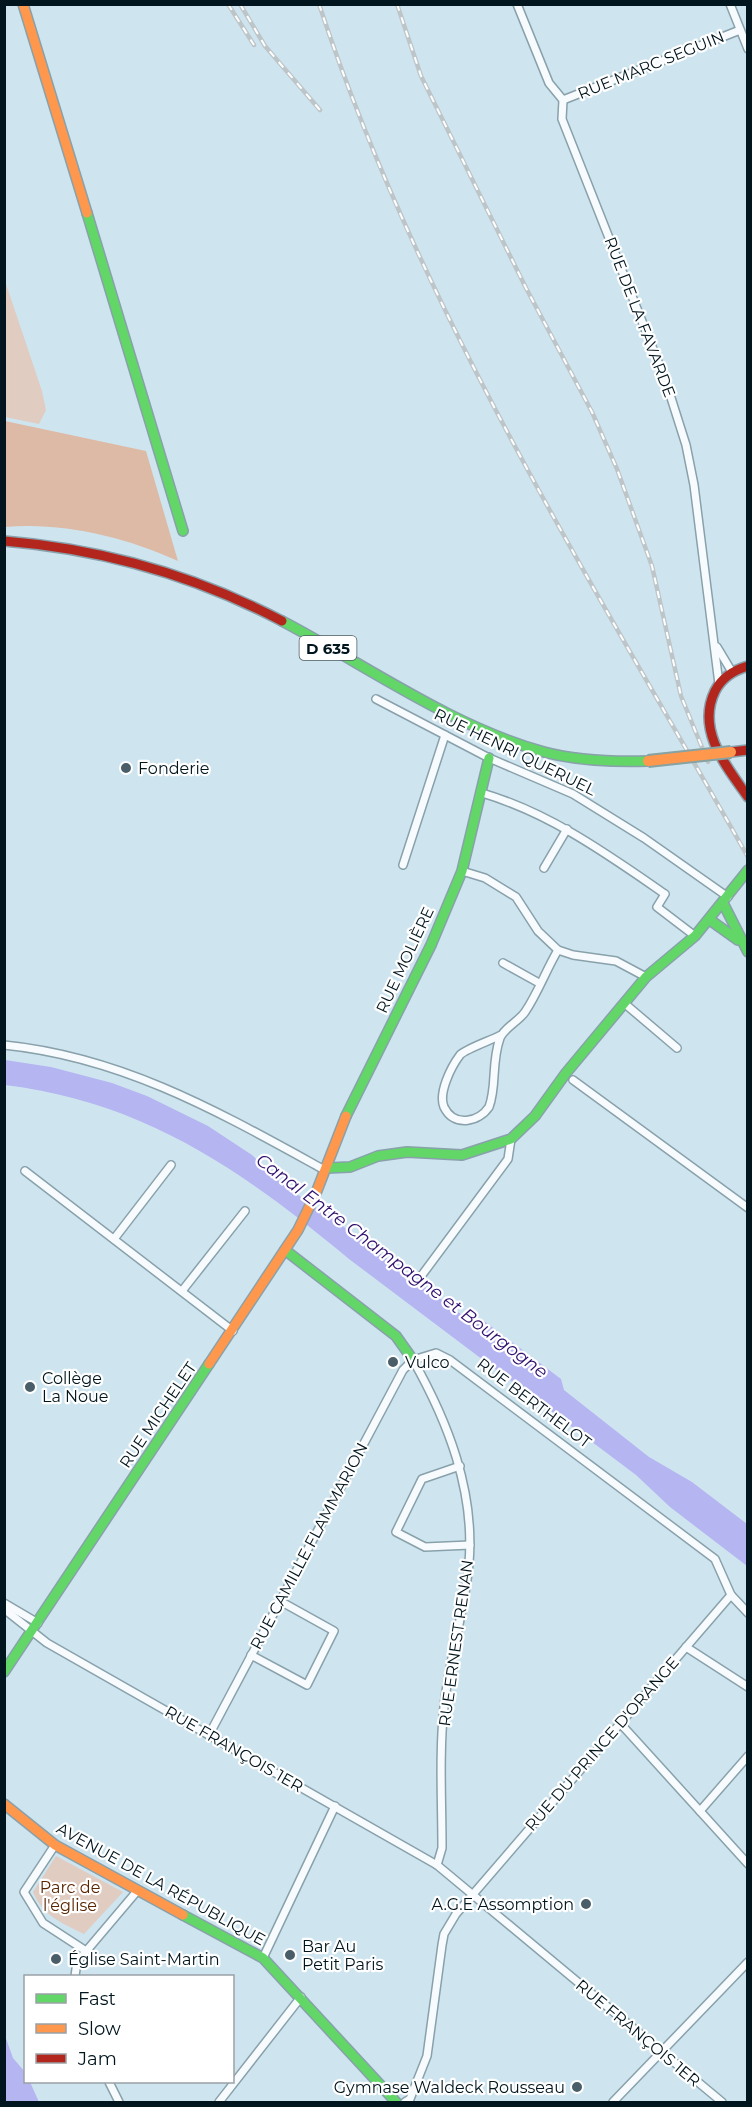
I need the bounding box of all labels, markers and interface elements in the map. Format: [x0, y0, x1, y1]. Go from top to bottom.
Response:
street label: RUE MARC SEGUIN [575, 27, 727, 103]
street label: RUE DE LA FAVARDE [601, 234, 679, 400]
road number: D 635 [300, 636, 356, 660]
street label: RUE HENRI QUERUEL [431, 705, 599, 800]
place label: Fonderie [138, 759, 209, 778]
marker: Fonderie [119, 761, 133, 775]
street label: RUE MOLIÈRE [372, 904, 438, 1016]
water label: Canal Entre Champagne et Bourgogne [252, 1149, 552, 1383]
place label: Vulco [405, 1353, 450, 1372]
street label: RUE BERTHELOT [473, 1354, 595, 1453]
marker: Vulco [386, 1355, 400, 1369]
street label: RUE MICHELET [116, 1358, 201, 1472]
place label: Collège La Noue [42, 1369, 109, 1406]
marker: Collège La Noue [23, 1380, 37, 1394]
street label: RUE CAMILLE FLAMMARION [246, 1439, 372, 1653]
street label: RUE ERNEST RENAN [435, 1559, 477, 1727]
street label: RUE DU PRINCE D'ORANGE [521, 1653, 683, 1835]
street label: RUE FRANÇOIS 1ER [162, 1702, 306, 1796]
street label: AVENUE DE LA RÉPUBLIQUE [53, 1819, 269, 1949]
park label: Parc de l'église [40, 1878, 100, 1915]
place label: A.G.E Assomption [432, 1895, 574, 1914]
marker: A.G.E Assomption [579, 1897, 593, 1911]
place label: Bar Au Petit Paris [302, 1937, 384, 1974]
marker: Bar Au Petit Paris [283, 1948, 297, 1962]
place label: Église Saint-Martin [68, 1950, 220, 1969]
marker: Église Saint-Martin [49, 1952, 63, 1966]
legend [24, 1975, 234, 2083]
street label: RUE FRANÇOIS 1ER [572, 1975, 704, 2091]
text: Fast [78, 1988, 116, 2010]
text: Slow [78, 2018, 121, 2040]
text: Jam [77, 2048, 117, 2070]
place label: Gymnase Waldeck Rousseau [334, 2078, 565, 2097]
marker: Gymnase Waldeck Rousseau [570, 2080, 584, 2094]

